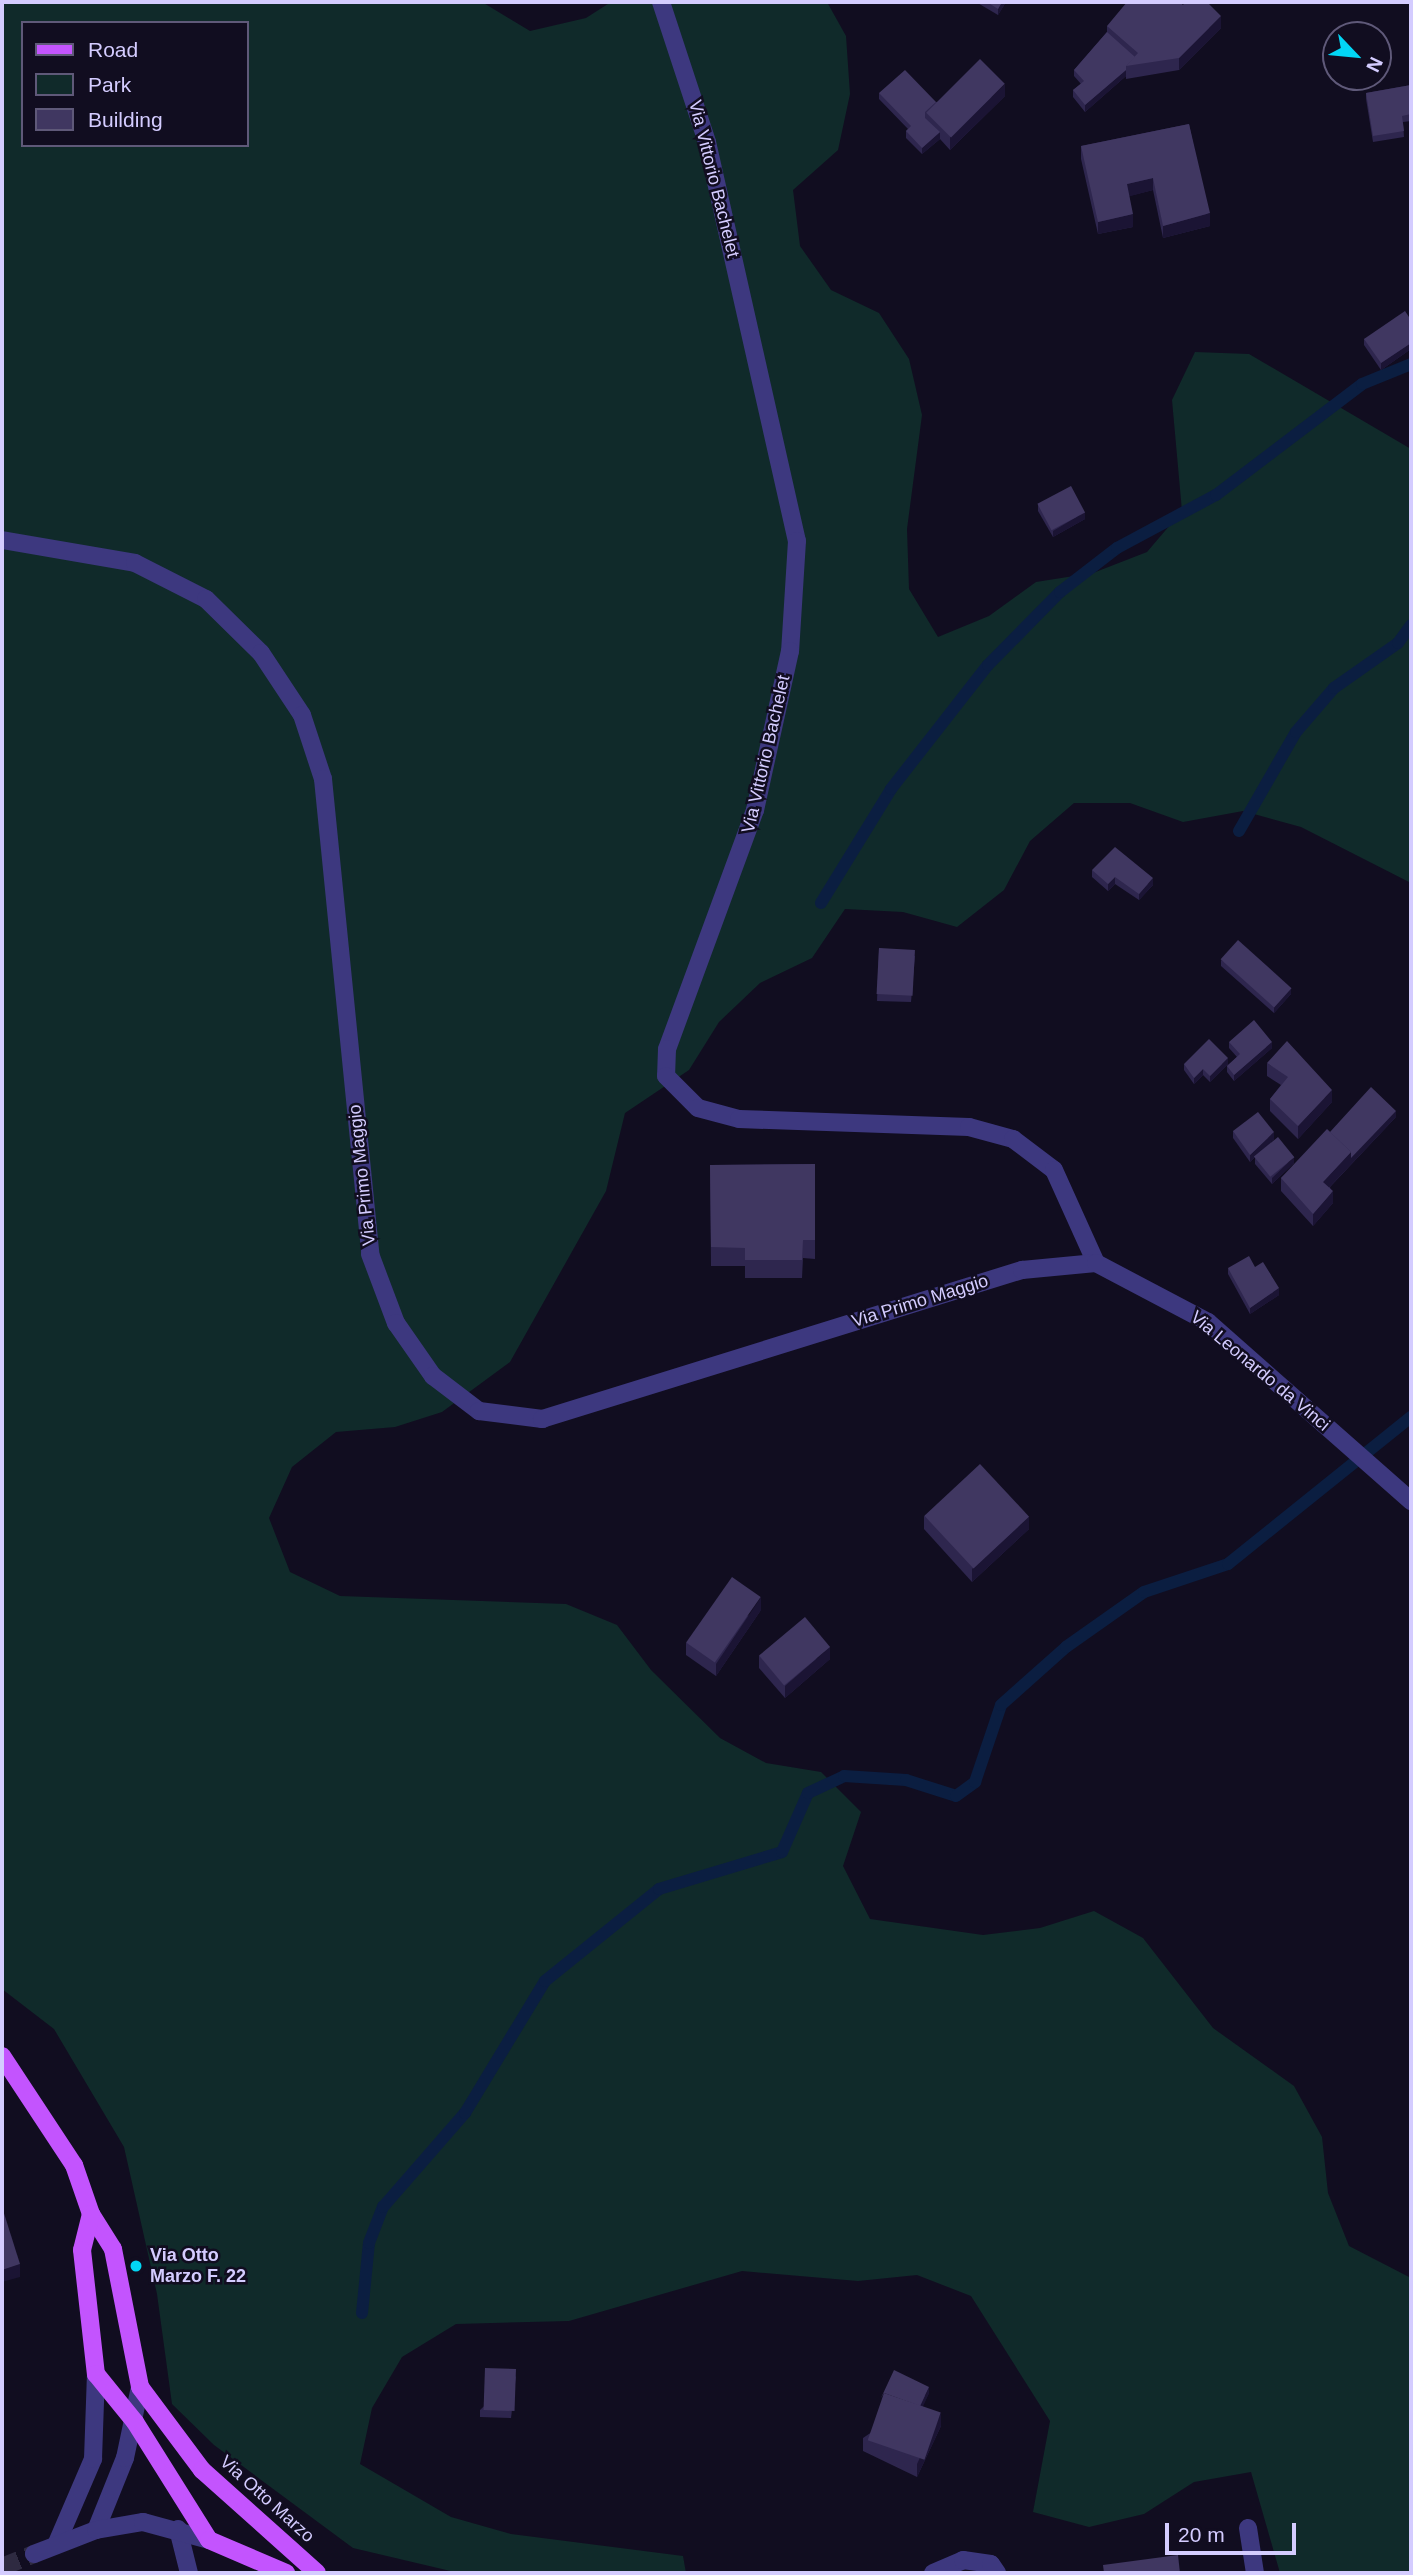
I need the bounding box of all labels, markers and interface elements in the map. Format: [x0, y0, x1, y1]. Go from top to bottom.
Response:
legend [21, 21, 248, 147]
north arrow [1322, 21, 1392, 91]
text: Road [88, 38, 138, 61]
text: N [1362, 54, 1387, 75]
text: Park [88, 73, 131, 96]
street label: Via Vittorio Bachelet [684, 98, 744, 260]
text: Building [88, 108, 163, 131]
street label: Via Vittorio Bachelet [737, 673, 795, 835]
street label: Via Primo Maggio [344, 1103, 380, 1247]
street label: Via Primo Maggio [849, 1270, 991, 1332]
street label: Via Leonardo da Vinci [1186, 1306, 1334, 1436]
place label: Via Otto Marzo F. 22 [150, 2245, 246, 2288]
marker: Via Otto Marzo F. 22 [128, 2258, 144, 2274]
street label: Via Otto Marzo [215, 2451, 319, 2547]
scale bar [1168, 2508, 1299, 2552]
text: 20 m [1178, 2523, 1225, 2546]

